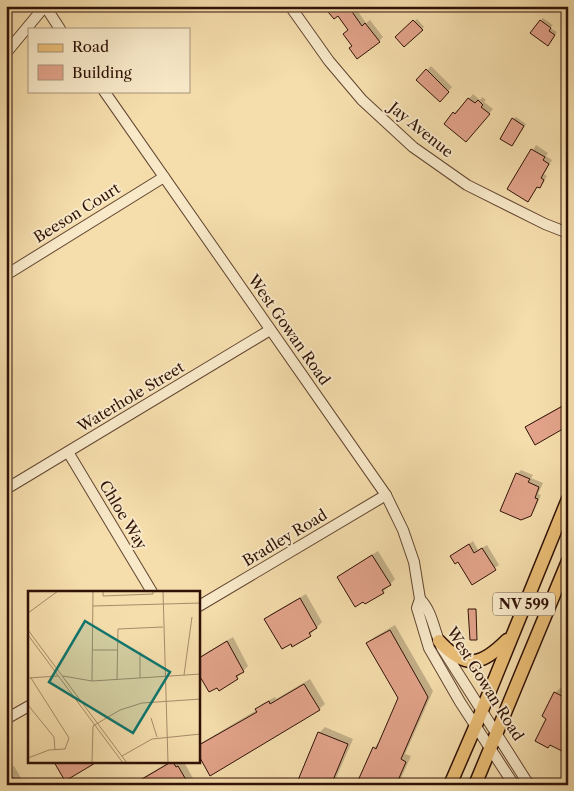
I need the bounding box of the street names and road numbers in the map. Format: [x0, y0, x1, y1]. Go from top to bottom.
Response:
street label: Jay Avenue [384, 97, 457, 161]
street label: Beeson Court [30, 178, 124, 247]
street label: West Gowan Road [244, 270, 335, 389]
street label: Waterhole Street [73, 357, 188, 436]
street label: Chloe Way [95, 477, 152, 553]
street label: Bradley Road [239, 505, 330, 570]
road number: NV 599 [493, 592, 555, 616]
street label: West Gowan Road [442, 623, 528, 744]

